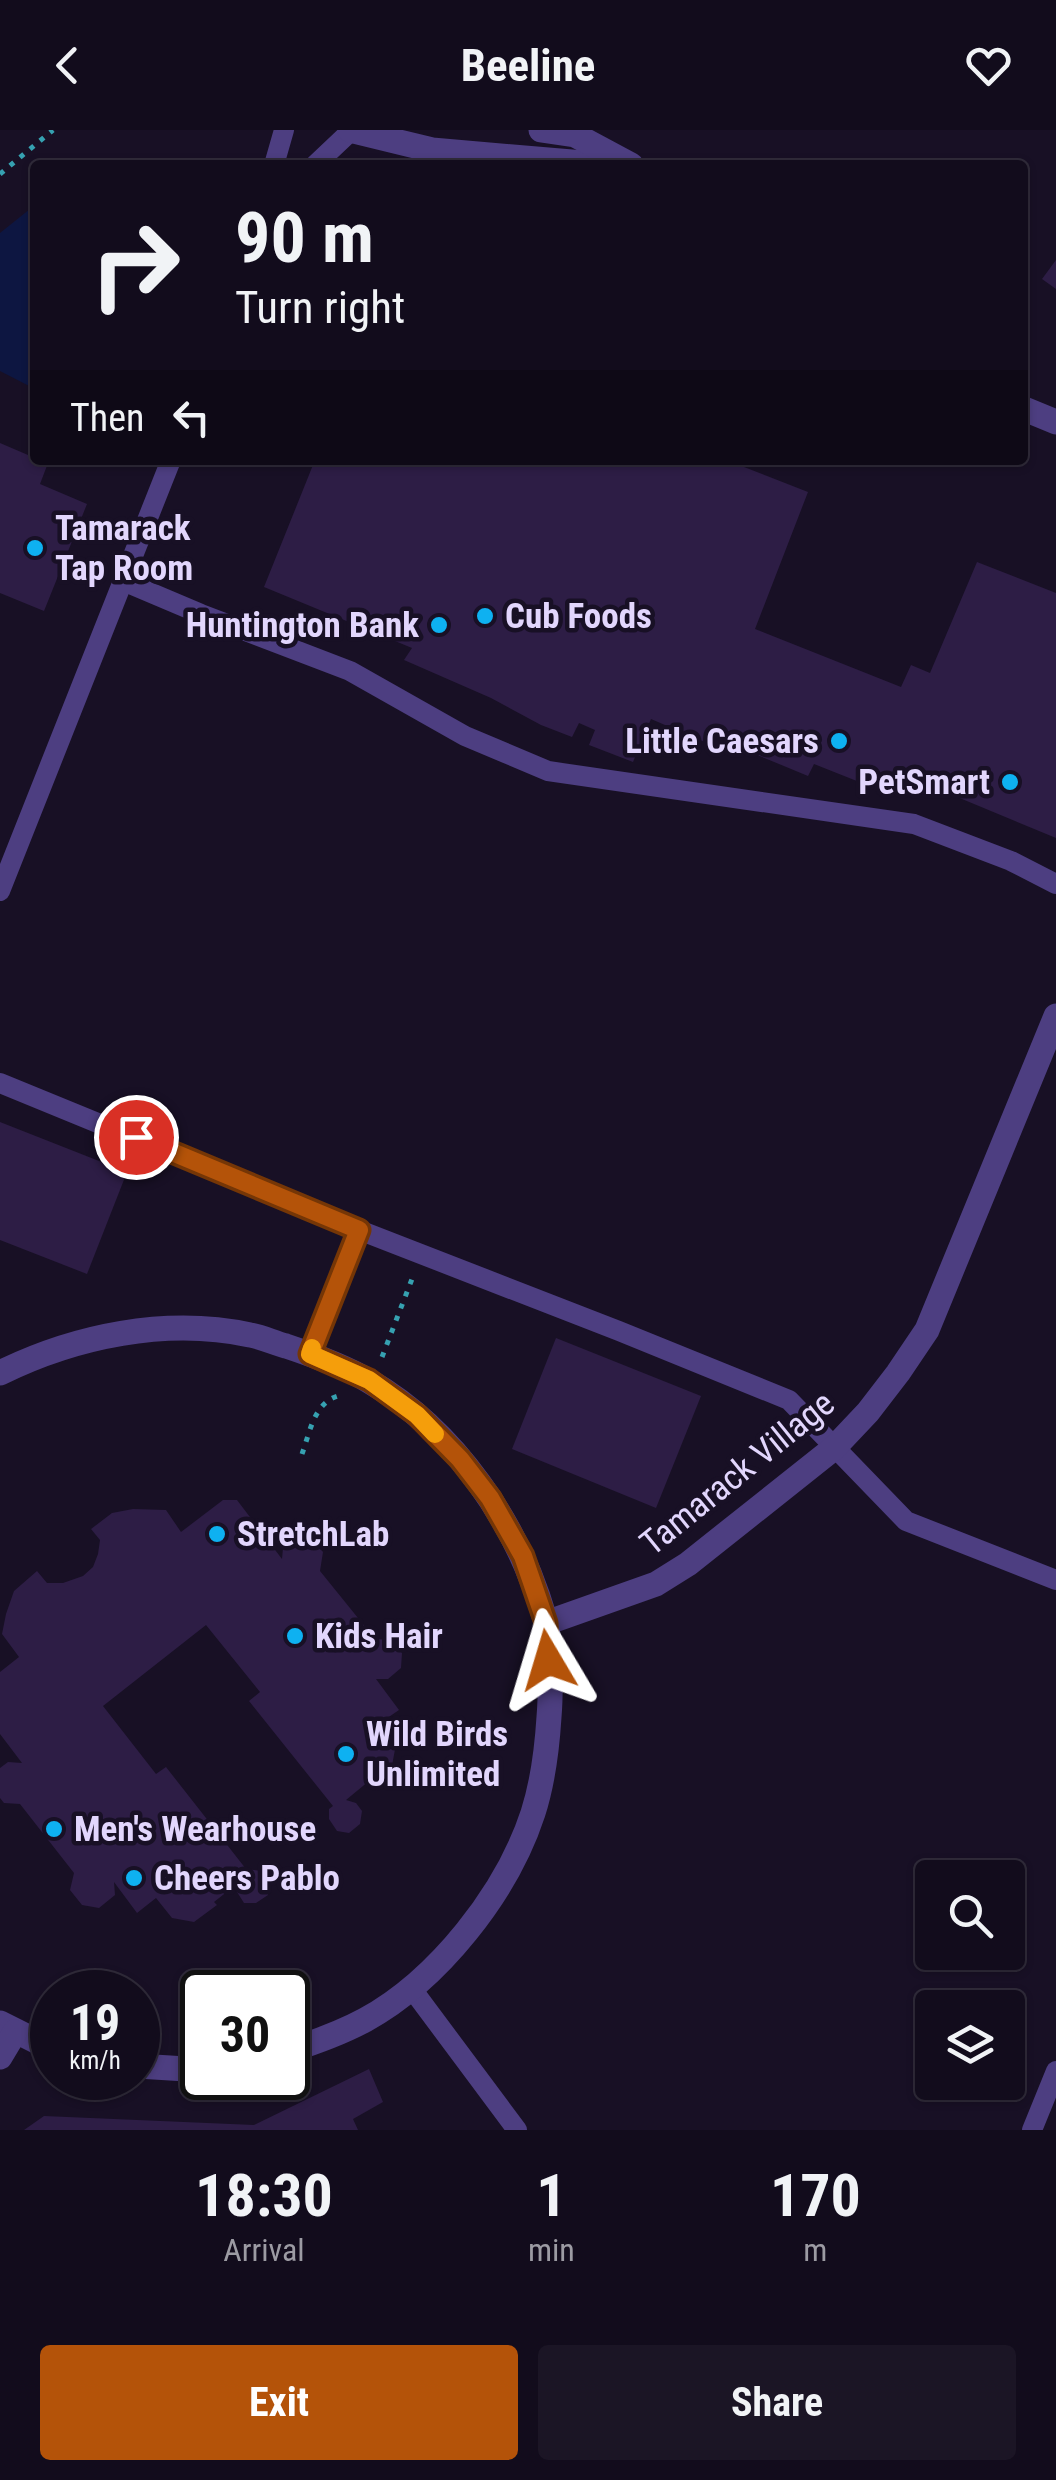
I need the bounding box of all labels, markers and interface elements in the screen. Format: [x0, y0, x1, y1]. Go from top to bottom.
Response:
icon: back [40, 38, 95, 93]
icon: heart [961, 38, 1016, 93]
text: Beeline [461, 39, 595, 92]
text: 90 m [235, 197, 374, 279]
icon: right [70, 200, 200, 330]
text: Turn right [235, 281, 405, 334]
icon: left [164, 390, 219, 445]
text: Then [70, 396, 144, 440]
place label: Tamarack Tap Room [55, 508, 193, 589]
marker: Tamarack Tap Room [24, 537, 46, 559]
place label: Cub Foods [505, 596, 652, 637]
place label: Huntington Bank [186, 605, 419, 646]
marker: Cub Foods [474, 605, 496, 627]
marker: Huntington Bank [428, 614, 450, 636]
place label: Little Caesars [625, 721, 819, 762]
marker: Little Caesars [828, 730, 850, 752]
place label: PetSmart [858, 762, 990, 803]
marker: PetSmart [999, 771, 1021, 793]
pin [94, 1095, 179, 1180]
icon: arrive [109, 1110, 164, 1165]
street label: Tamarack Village [632, 1383, 842, 1564]
place label: StretchLab [237, 1514, 389, 1555]
marker: StretchLab [206, 1523, 228, 1545]
position arrow [496, 1608, 600, 1712]
place label: Kids Hair [315, 1616, 443, 1657]
marker: Kids Hair [284, 1625, 306, 1647]
place label: Wild Birds Unlimited [366, 1714, 508, 1795]
marker: Wild Birds Unlimited [335, 1743, 357, 1765]
place label: Men's Wearhouse [74, 1809, 316, 1850]
marker: Men's Wearhouse [43, 1818, 65, 1840]
place label: Cheers Pablo [154, 1858, 340, 1899]
map controls [915, 1860, 1025, 2100]
button: search [915, 1860, 1025, 1970]
marker: Cheers Pablo [123, 1867, 145, 1889]
speed limit sign: 30 [180, 1970, 310, 2100]
button: layers [915, 1990, 1025, 2100]
text: 19 [70, 1994, 120, 2052]
text: km/h [69, 2046, 121, 2075]
text: 18:30 [195, 2160, 333, 2231]
text: 1 [536, 2160, 567, 2231]
text: 170 [770, 2160, 861, 2231]
text: Arrival [223, 2231, 305, 2269]
text: min [528, 2231, 575, 2269]
text: m [803, 2231, 827, 2269]
button: Exit [40, 2345, 518, 2460]
button: Share [538, 2345, 1016, 2460]

